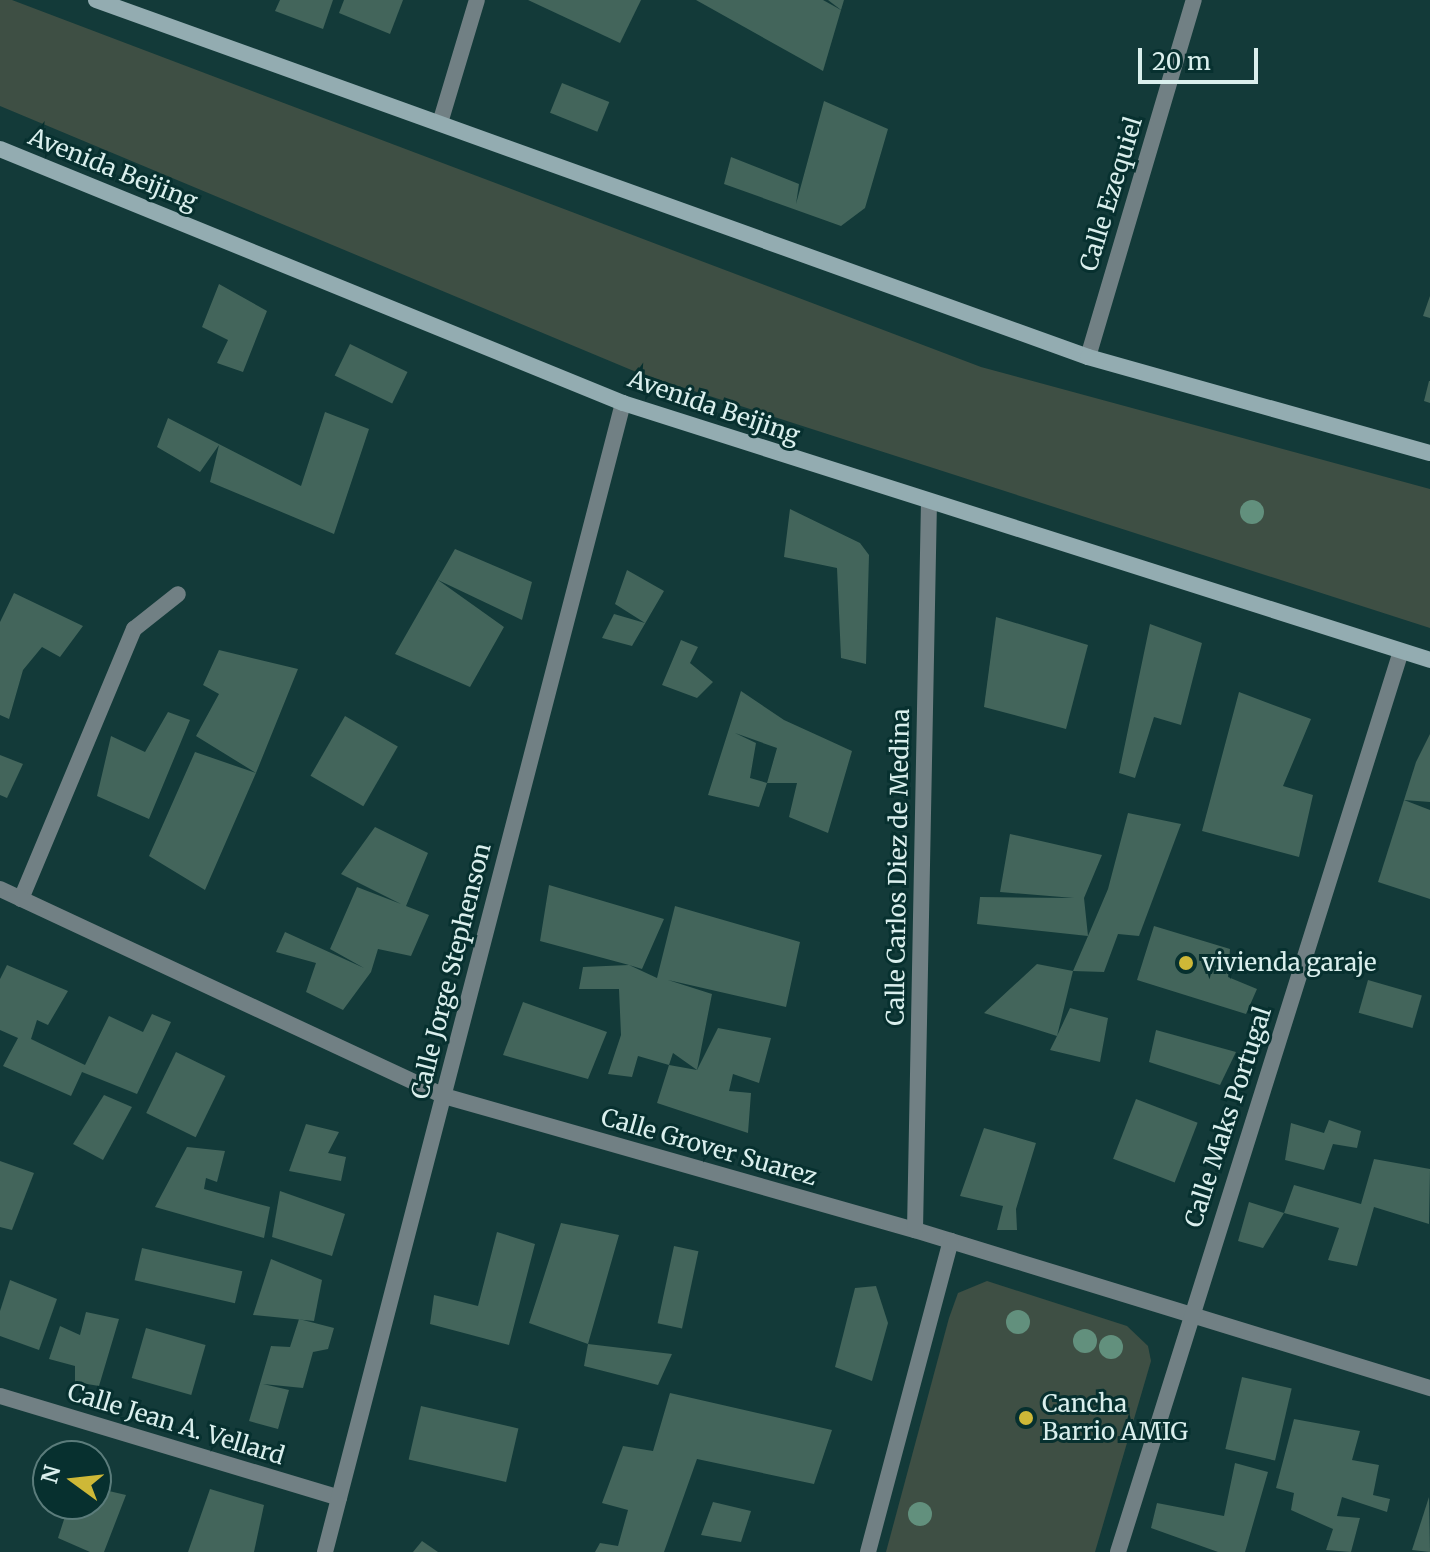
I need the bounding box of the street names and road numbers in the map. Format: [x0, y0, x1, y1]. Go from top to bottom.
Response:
street label: Calle Ezequiel [1074, 113, 1148, 275]
street label: Avenida Beijing [24, 122, 202, 216]
street label: Avenida Beijing [624, 364, 804, 450]
street label: Calle Carlos Diez de Medina [881, 708, 915, 1026]
street label: Calle Jorge Stephenson [405, 840, 497, 1102]
street label: Calle Maks Portugal [1179, 1003, 1277, 1231]
street label: Calle Grover Suarez [598, 1102, 820, 1192]
street label: Calle Jean A. Vellard [64, 1377, 288, 1471]

